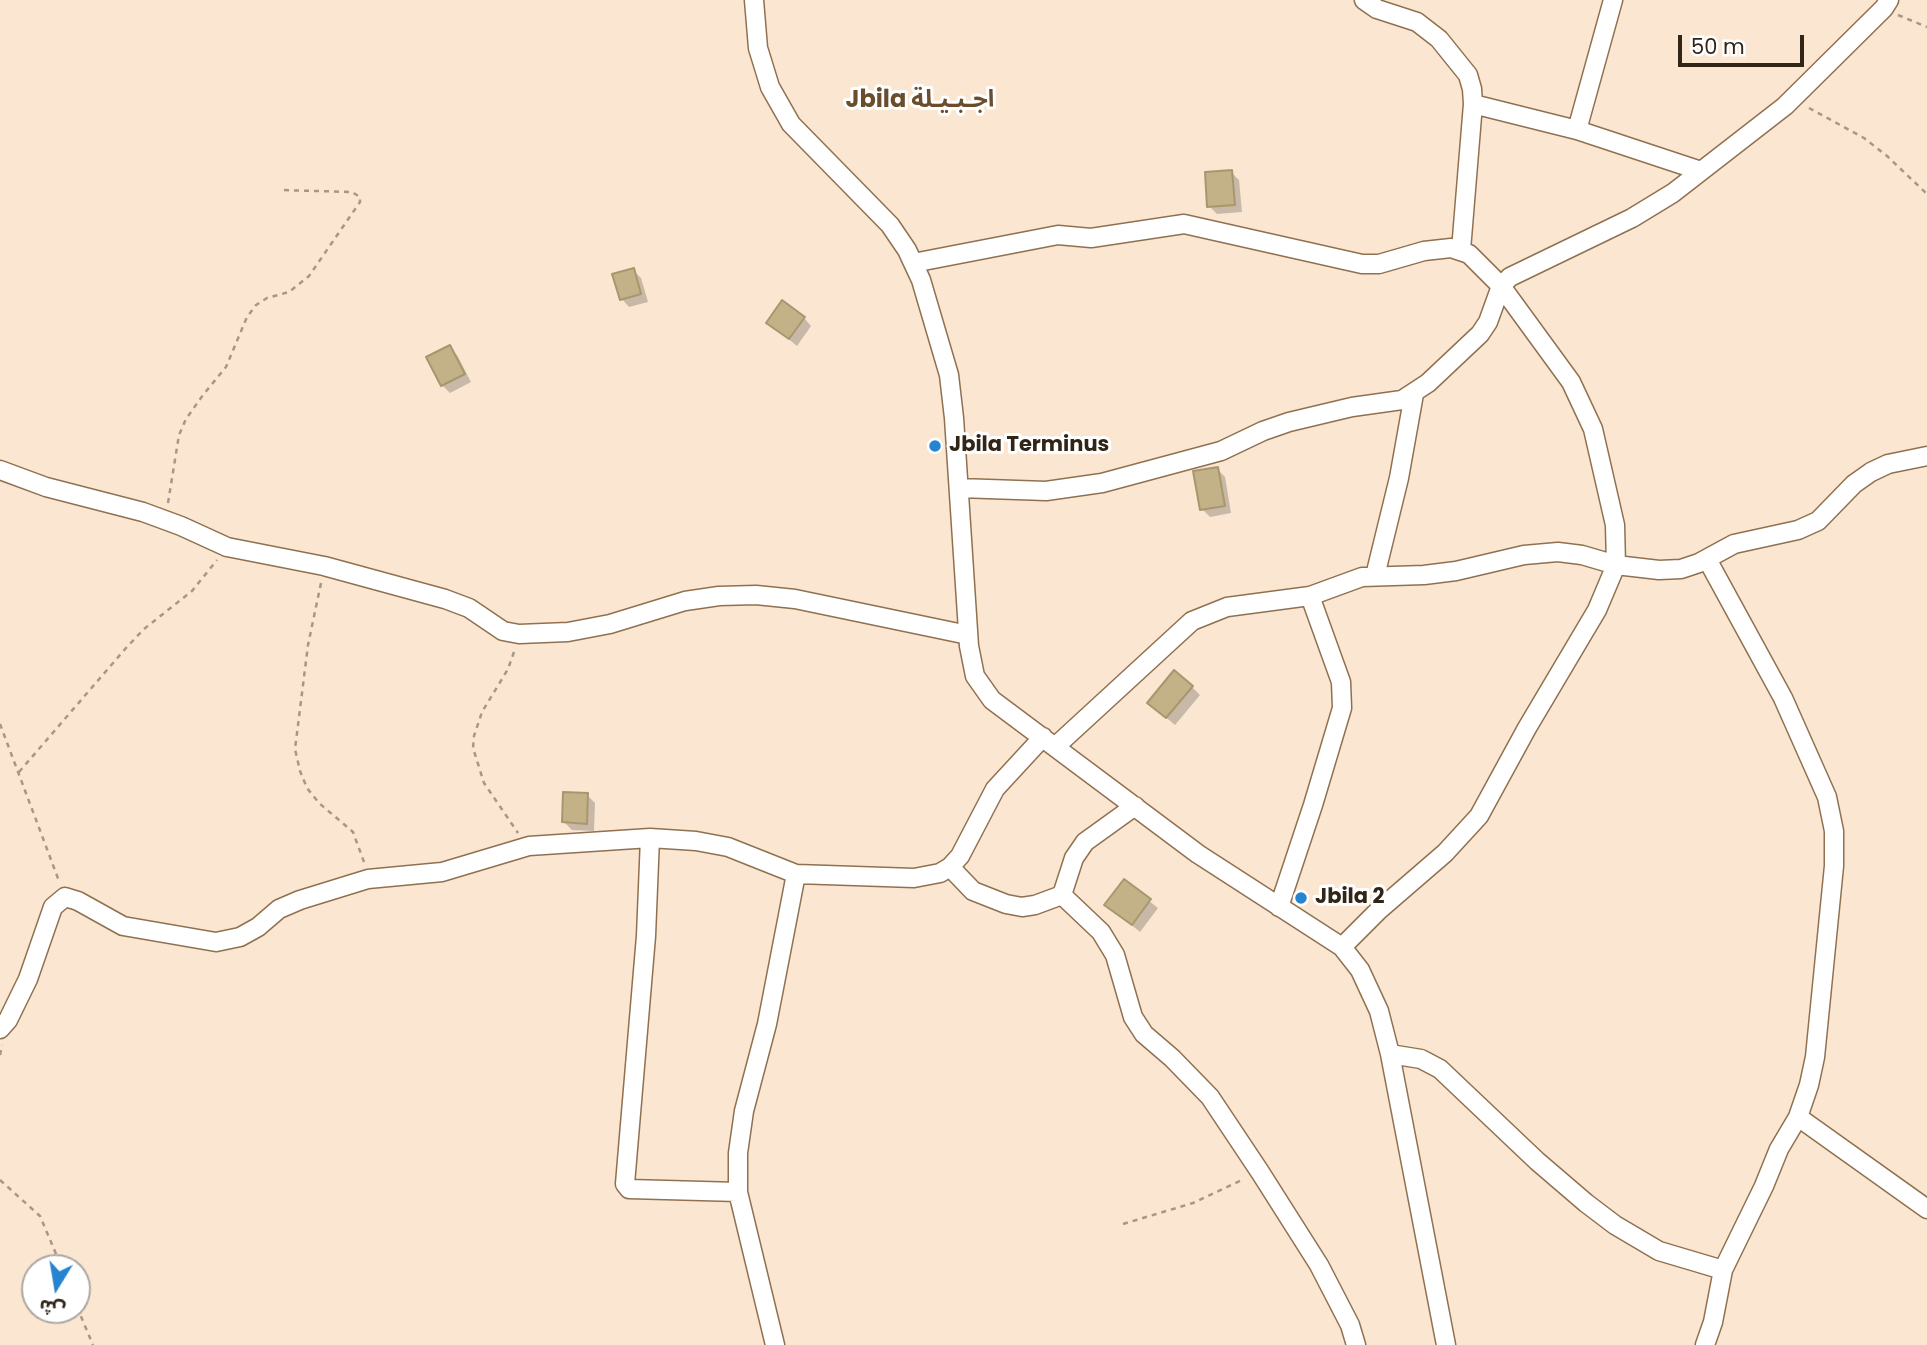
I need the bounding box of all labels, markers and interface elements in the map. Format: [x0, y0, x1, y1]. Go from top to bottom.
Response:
scale bar [1682, 21, 1808, 65]
text: 50 m [1691, 32, 1745, 61]
district label: Jbila اجـبـيـلة [846, 87, 994, 115]
place label: Jbila Terminus [949, 433, 1109, 459]
marker: Jbila Terminus [927, 438, 943, 454]
place label: Jbila 2 [1315, 885, 1384, 911]
marker: Jbila 2 [1293, 890, 1309, 906]
north arrow [21, 1254, 91, 1324]
text: ش [37, 1292, 68, 1324]

